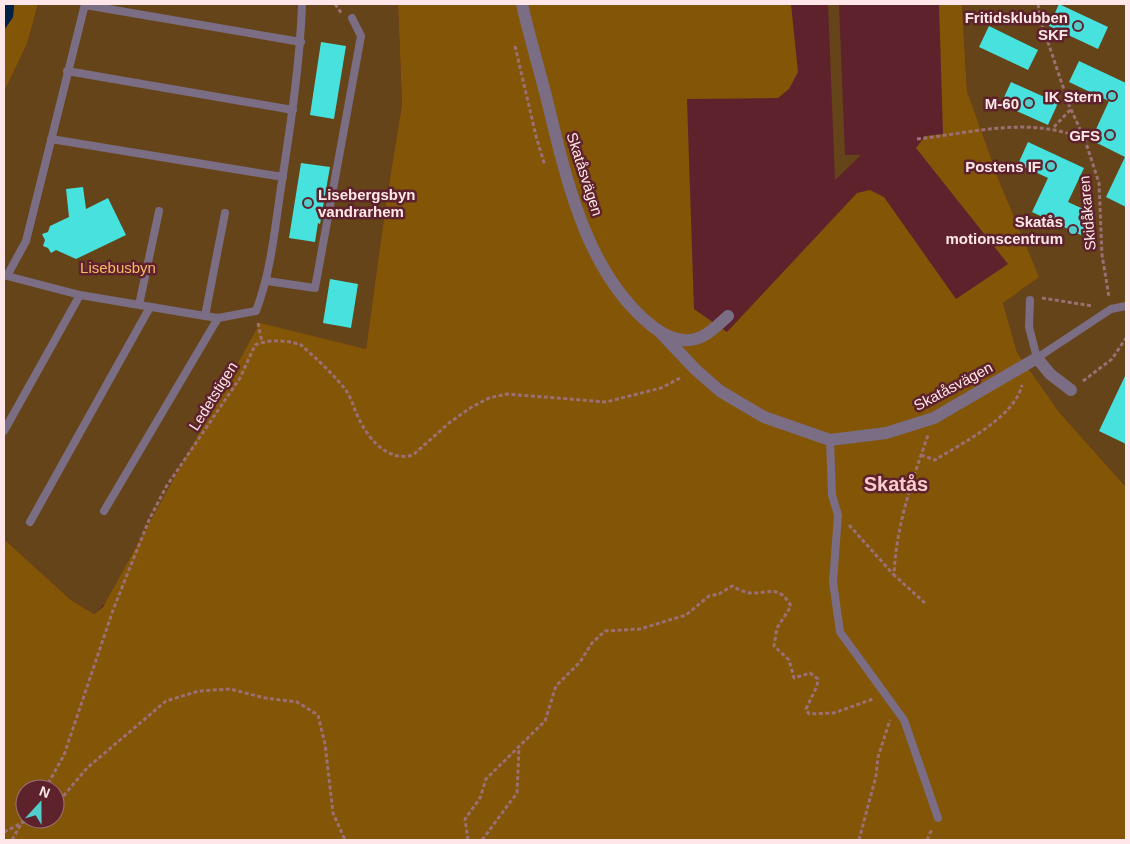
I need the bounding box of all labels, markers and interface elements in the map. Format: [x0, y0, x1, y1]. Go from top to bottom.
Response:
place label: Fritidsklubben SKF [965, 9, 1068, 43]
marker: Fritidsklubben SKF [1072, 20, 1084, 32]
place label: IK Stern [1044, 88, 1102, 105]
marker: IK Stern [1106, 90, 1118, 102]
place label: M-60 [985, 95, 1019, 112]
marker: M-60 [1023, 97, 1035, 109]
place label: GFS [1069, 127, 1100, 144]
marker: GFS [1104, 129, 1116, 141]
street label: Skatåsvägen [564, 130, 606, 218]
place label: Postens IF [965, 158, 1041, 175]
marker: Postens IF [1045, 160, 1057, 172]
street label: Skidåkaren [1075, 175, 1099, 251]
place label: Lisebergsbyn vandrarhem [318, 186, 416, 220]
marker: Lisebergsbyn vandrarhem [302, 197, 314, 209]
place label: Skatås motionscentrum [945, 213, 1063, 247]
marker: Skatås motionscentrum [1067, 224, 1079, 236]
park label: Lisebusbyn [80, 259, 156, 276]
street label: Skatåsvägen [911, 358, 995, 414]
street label: Ledetstigen [185, 359, 241, 433]
district label: Skatås [864, 473, 928, 495]
north arrow [15, 779, 65, 829]
text: N [37, 783, 52, 801]

